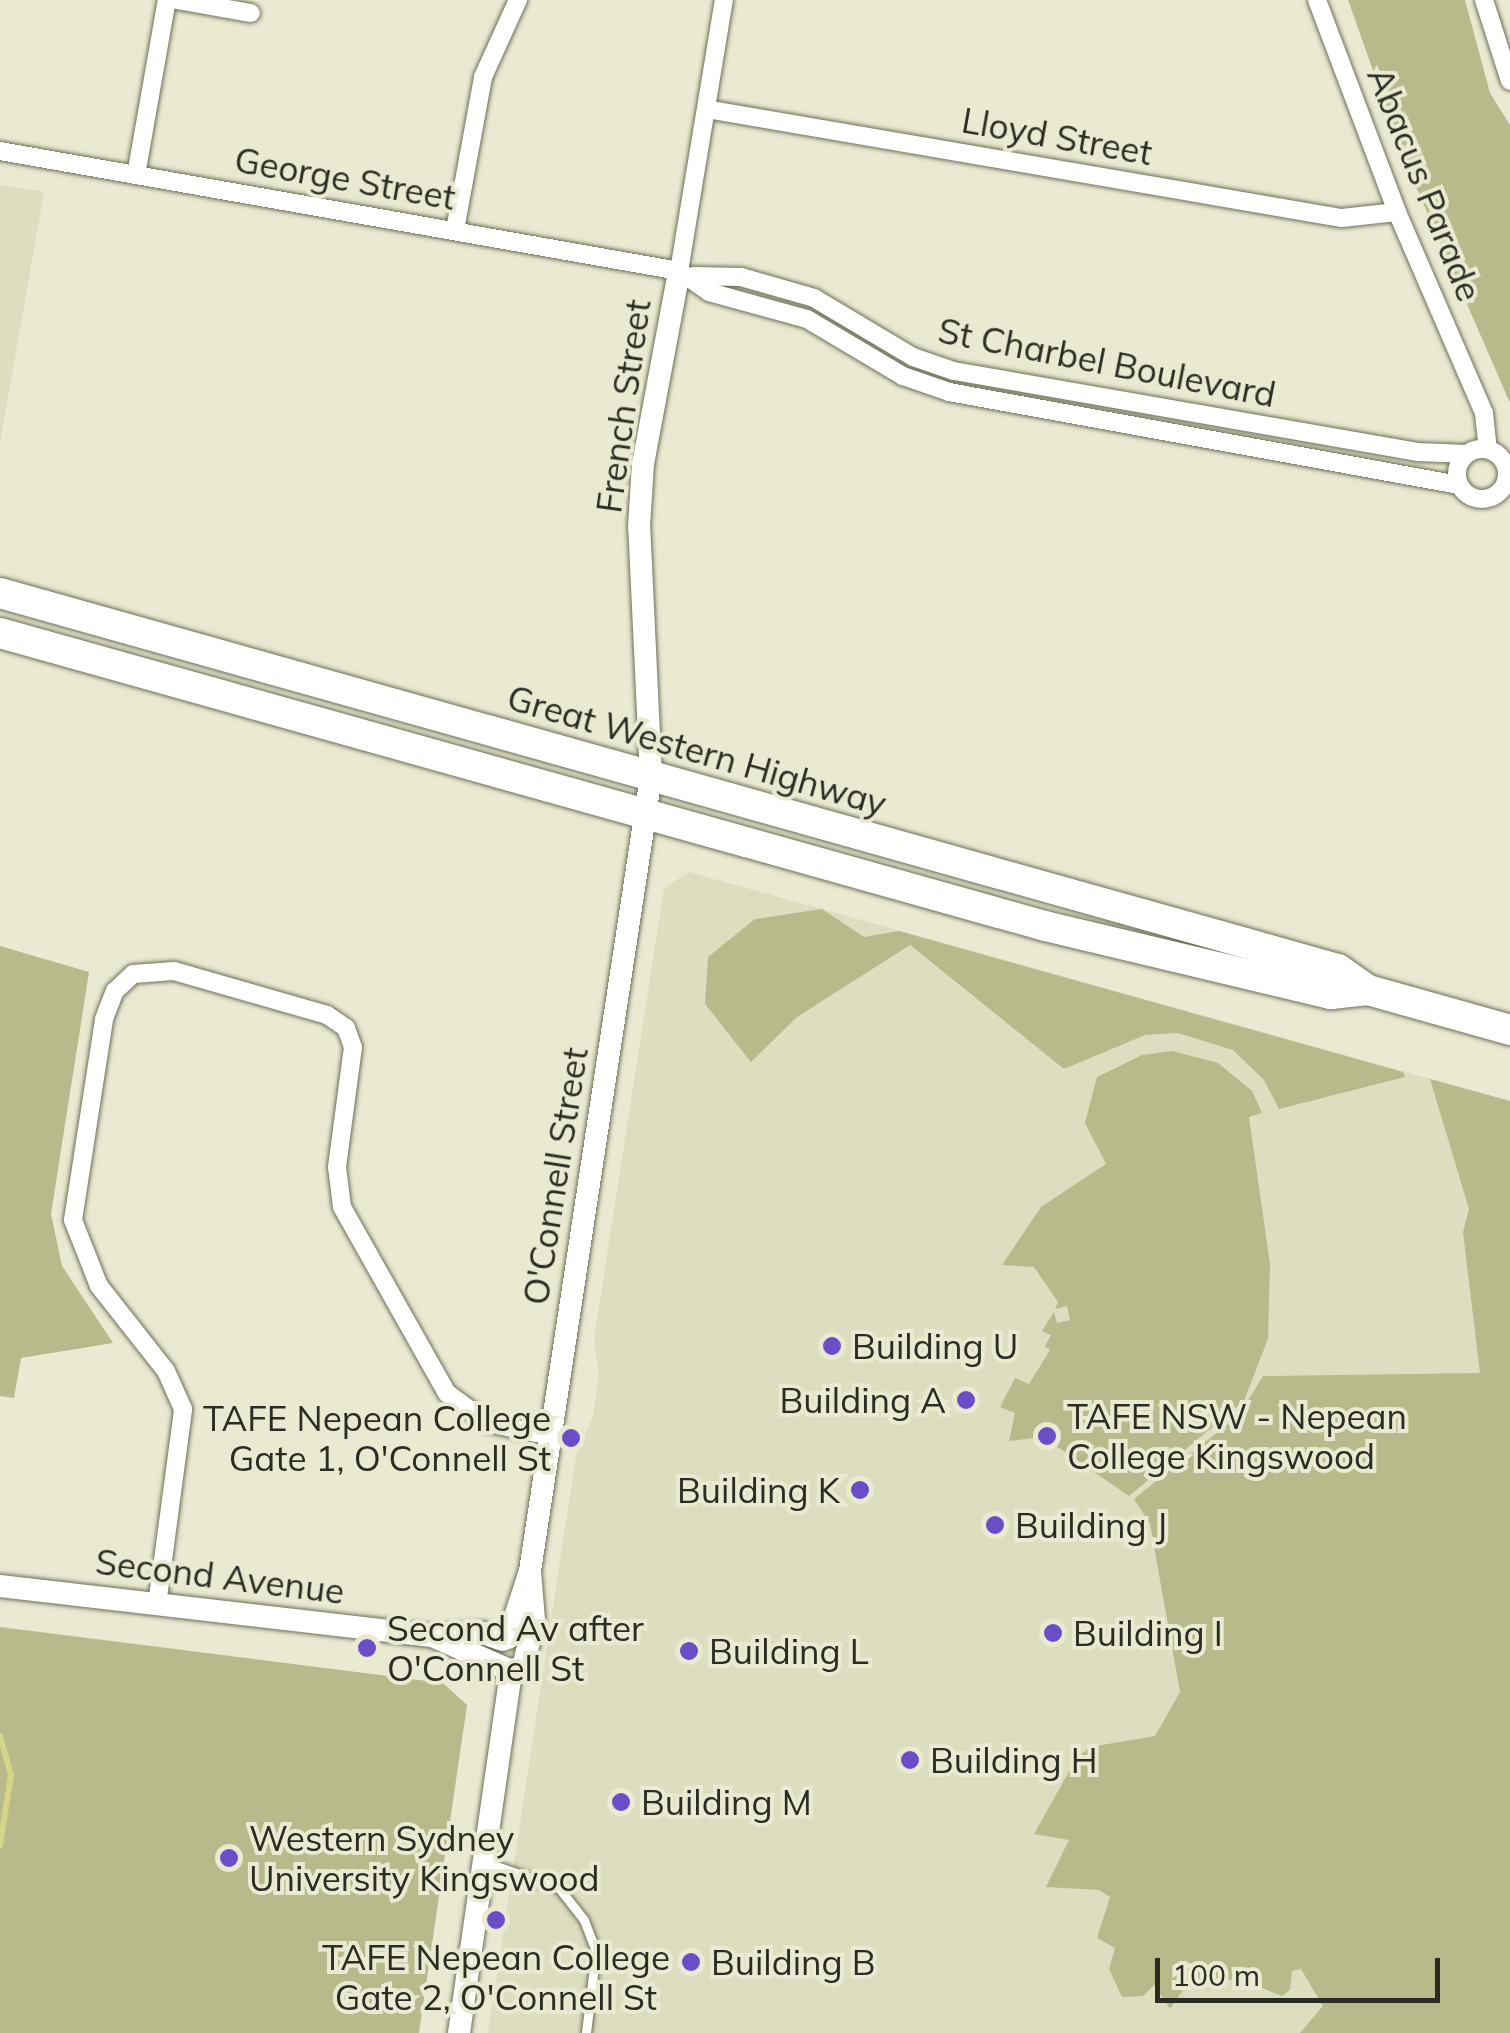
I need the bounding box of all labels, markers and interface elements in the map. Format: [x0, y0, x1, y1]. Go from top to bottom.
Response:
street label: Abacus Parade [1359, 61, 1491, 307]
street label: Lloyd Street [959, 99, 1155, 173]
street label: George Street [231, 138, 459, 218]
street label: French Street [587, 297, 659, 515]
street label: St Charbel Boulevard [935, 309, 1279, 415]
street label: Great Western Highway [503, 676, 891, 824]
street label: O'Connell Street [514, 1044, 596, 1308]
place label: Building U [852, 1325, 1018, 1367]
marker: Building U [821, 1335, 843, 1357]
place label: Building A [780, 1379, 946, 1421]
marker: Building A [955, 1389, 977, 1411]
place label: TAFE NSW - Nepean College Kingswood [1067, 1395, 1407, 1477]
place label: TAFE Nepean College Gate 1, O'Connell St [203, 1397, 551, 1479]
marker: TAFE NSW - Nepean College Kingswood [1036, 1425, 1058, 1447]
marker: TAFE Nepean College Gate 1, O'Connell St [560, 1427, 582, 1449]
place label: Building K [677, 1469, 840, 1511]
marker: Building K [849, 1479, 871, 1501]
place label: Building J [1015, 1504, 1167, 1546]
marker: Building J [984, 1514, 1006, 1536]
street label: Second Avenue [93, 1540, 347, 1612]
place label: Second Av after O'Connell St [387, 1607, 644, 1689]
place label: Building I [1073, 1612, 1223, 1654]
marker: Building I [1042, 1622, 1064, 1644]
place label: Building L [709, 1630, 869, 1672]
marker: Second Av after O'Connell St [356, 1637, 378, 1659]
marker: Building L [678, 1640, 700, 1662]
place label: Building H [930, 1739, 1098, 1781]
marker: Building H [899, 1749, 921, 1771]
place label: Building M [641, 1781, 812, 1823]
marker: Building M [610, 1791, 632, 1813]
place label: Western Sydney University Kingswood [249, 1817, 599, 1899]
marker: Western Sydney University Kingswood [218, 1847, 240, 1869]
marker: TAFE Nepean College Gate 2, O'Connell St [485, 1909, 507, 1931]
place label: TAFE Nepean College Gate 2, O'Connell St [322, 1936, 670, 2018]
scale bar [1160, 1938, 1445, 2000]
place label: Building B [711, 1941, 876, 1983]
marker: Building B [680, 1951, 702, 1973]
text: 100 m [1172, 1956, 1260, 1994]

